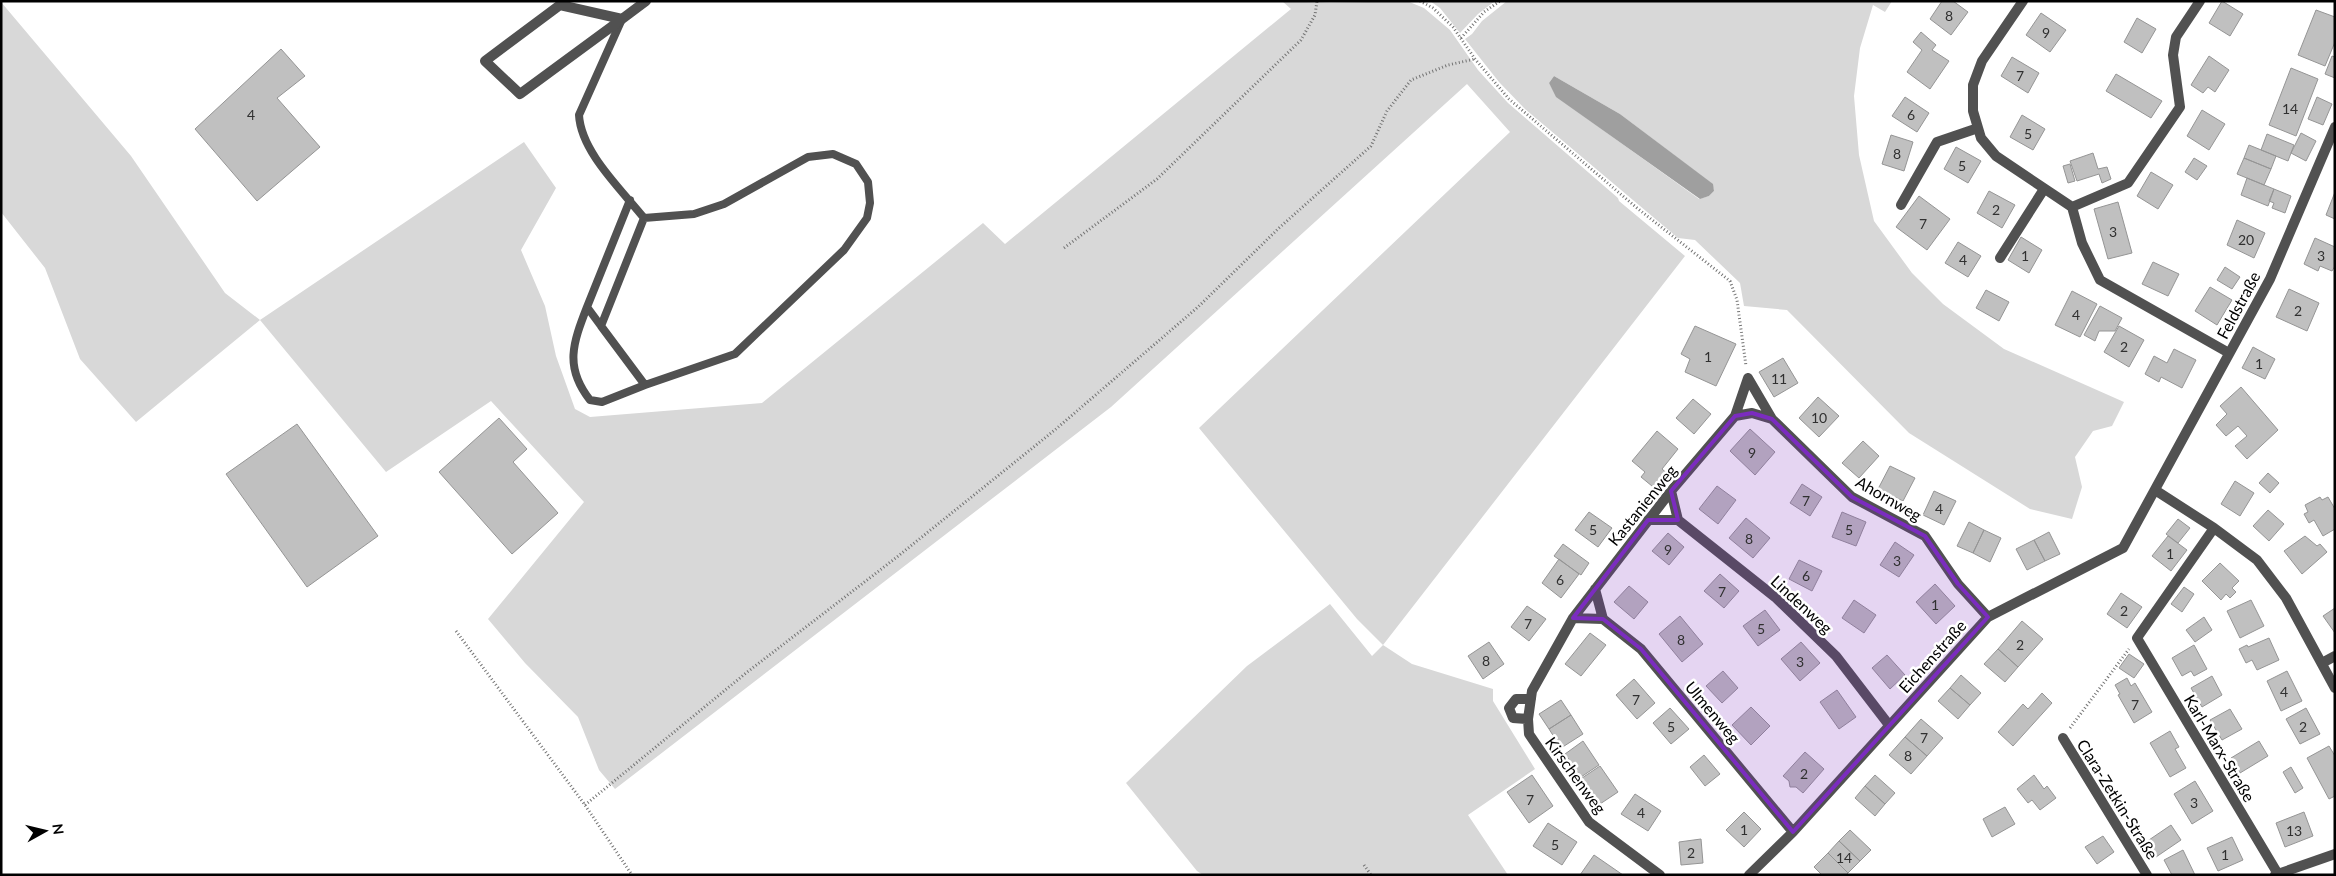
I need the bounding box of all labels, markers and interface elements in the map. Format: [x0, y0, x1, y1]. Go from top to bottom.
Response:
house number: 8 [1945, 7, 1953, 24]
house number: 9 [2042, 24, 2050, 41]
house number: 7 [2016, 67, 2024, 84]
house number: 14 [2282, 100, 2298, 117]
house number: 4 [247, 106, 255, 123]
house number: 6 [1907, 106, 1915, 123]
house number: 5 [2024, 125, 2032, 142]
house number: 8 [1893, 145, 1901, 162]
house number: 5 [1958, 157, 1966, 174]
house number: 2 [1992, 201, 2000, 218]
house number: 7 [1919, 215, 1927, 232]
house number: 3 [2109, 223, 2117, 240]
house number: 20 [2238, 231, 2254, 248]
house number: 1 [2021, 247, 2029, 264]
house number: 3 [2317, 247, 2325, 264]
house number: 4 [1959, 251, 1967, 268]
street label: Feldstraße [2212, 268, 2264, 342]
house number: 2 [2294, 302, 2302, 319]
house number: 4 [2072, 306, 2080, 323]
house number: 2 [2120, 338, 2128, 355]
house number: 1 [1704, 348, 1712, 365]
house number: 1 [2255, 355, 2263, 372]
house number: 11 [1771, 370, 1787, 387]
house number: 10 [1811, 409, 1827, 426]
house number: 9 [1748, 444, 1756, 461]
street label: Kastanienweg [1604, 461, 1680, 549]
street label: Ahornweg [1853, 472, 1925, 524]
house number: 7 [1802, 492, 1810, 509]
house number: 4 [1935, 500, 1943, 517]
house number: 5 [1589, 521, 1597, 538]
house number: 5 [1845, 521, 1853, 538]
house number: 8 [1745, 530, 1753, 547]
house number: 9 [1664, 541, 1672, 558]
house number: 1 [2166, 545, 2174, 562]
house number: 3 [1893, 552, 1901, 569]
house number: 6 [1802, 567, 1810, 584]
house number: 6 [1556, 571, 1564, 588]
street label: Lindenweg [1768, 571, 1836, 637]
house number: 7 [1718, 583, 1726, 600]
house number: 1 [1931, 596, 1939, 613]
house number: 2 [2120, 602, 2128, 619]
house number: 7 [1524, 615, 1532, 632]
street label: Eichenstraße [1894, 616, 1970, 696]
house number: 5 [1757, 620, 1765, 637]
house number: 8 [1677, 631, 1685, 648]
house number: 2 [2016, 636, 2024, 653]
house number: 8 [1482, 652, 1490, 669]
house number: 3 [1796, 653, 1804, 670]
street label: Ulmenweg [1682, 677, 1744, 747]
house number: 4 [2280, 683, 2288, 700]
house number: 7 [1632, 691, 1640, 708]
street label: Karl-Marx-Straße [2181, 691, 2259, 805]
house number: 7 [2131, 696, 2139, 713]
house number: 5 [1667, 718, 1675, 735]
house number: 2 [2299, 718, 2307, 735]
house number: 7 [1920, 729, 1928, 746]
street label: Kirschenweg [1542, 733, 1610, 817]
street label: Clara-Zetkin-Straße [2073, 736, 2163, 862]
house number: 8 [1904, 747, 1912, 764]
house number: 2 [1800, 765, 1808, 782]
house number: 7 [1526, 791, 1534, 808]
house number: 3 [2190, 794, 2198, 811]
house number: 4 [1637, 804, 1645, 821]
north arrow [20, 806, 70, 856]
house number: 1 [1740, 821, 1748, 838]
house number: 13 [2286, 822, 2302, 839]
text: N [49, 823, 68, 836]
house number: 5 [1551, 836, 1559, 853]
house number: 2 [1687, 844, 1695, 861]
house number: 1 [2221, 846, 2229, 863]
house number: 14 [1836, 849, 1852, 866]

